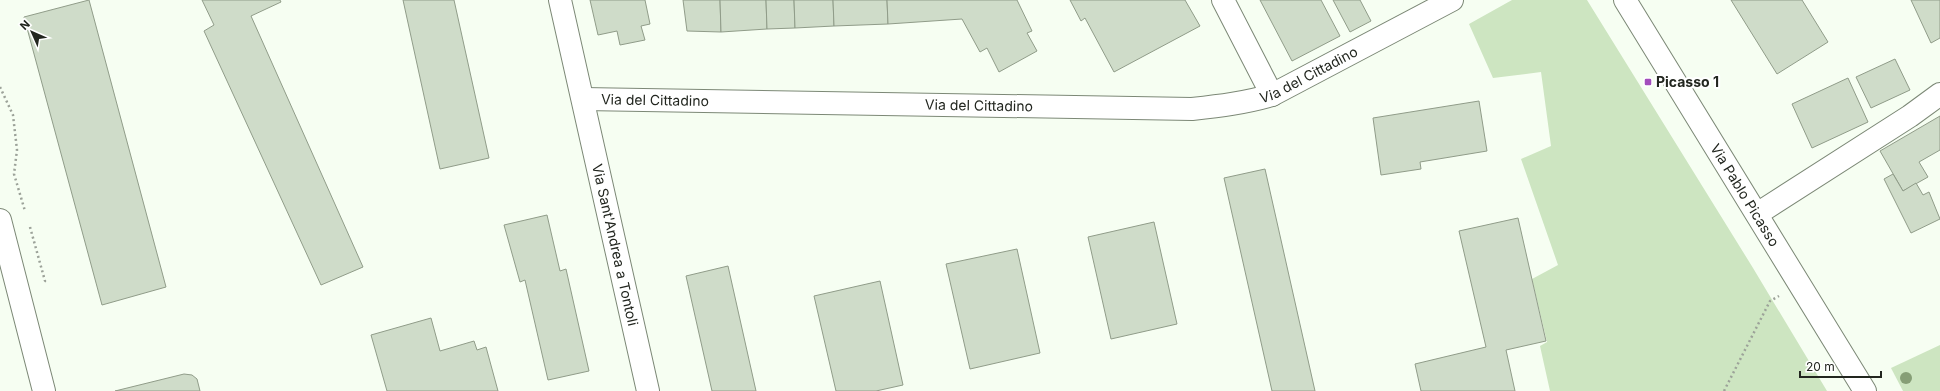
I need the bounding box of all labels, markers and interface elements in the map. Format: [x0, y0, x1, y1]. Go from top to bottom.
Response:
north arrow [12, 12, 52, 52]
text: N [17, 17, 33, 33]
street label: Via del Cittadino [1258, 42, 1360, 106]
place label: Picasso 1 [1656, 73, 1719, 90]
marker: Picasso 1 [1643, 77, 1653, 87]
street label: Via del Cittadino [601, 90, 709, 109]
street label: Via del Cittadino [925, 96, 1033, 114]
street label: Via Pablo Picasso [1707, 140, 1783, 249]
street label: Via Sant'Andrea a Tontoli [589, 162, 642, 327]
scale bar [1800, 353, 1881, 379]
text: 20 m [1806, 359, 1835, 374]

